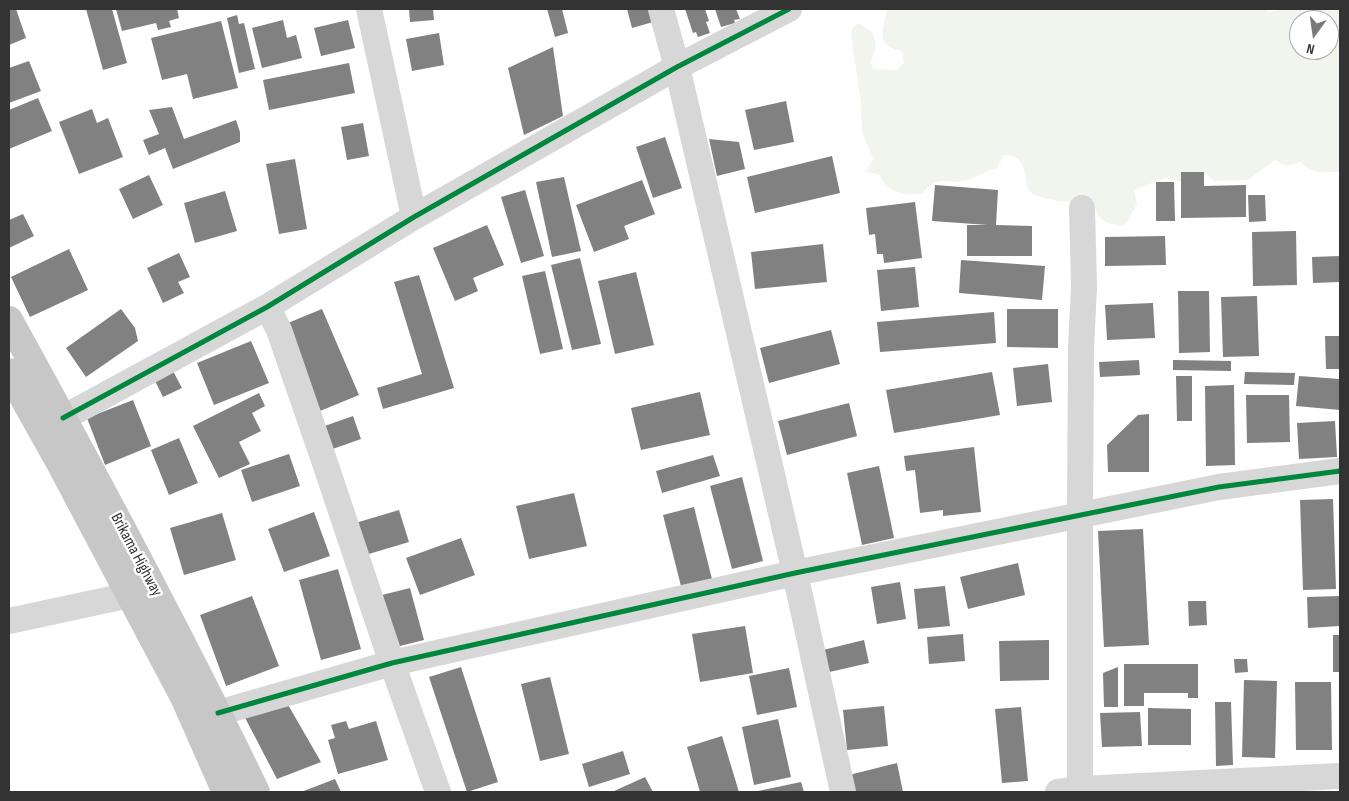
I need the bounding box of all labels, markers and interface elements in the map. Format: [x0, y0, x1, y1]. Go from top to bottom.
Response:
north arrow [1289, 10, 1339, 60]
text: N [1305, 40, 1316, 58]
street label: Brikama Highway [106, 510, 166, 600]

